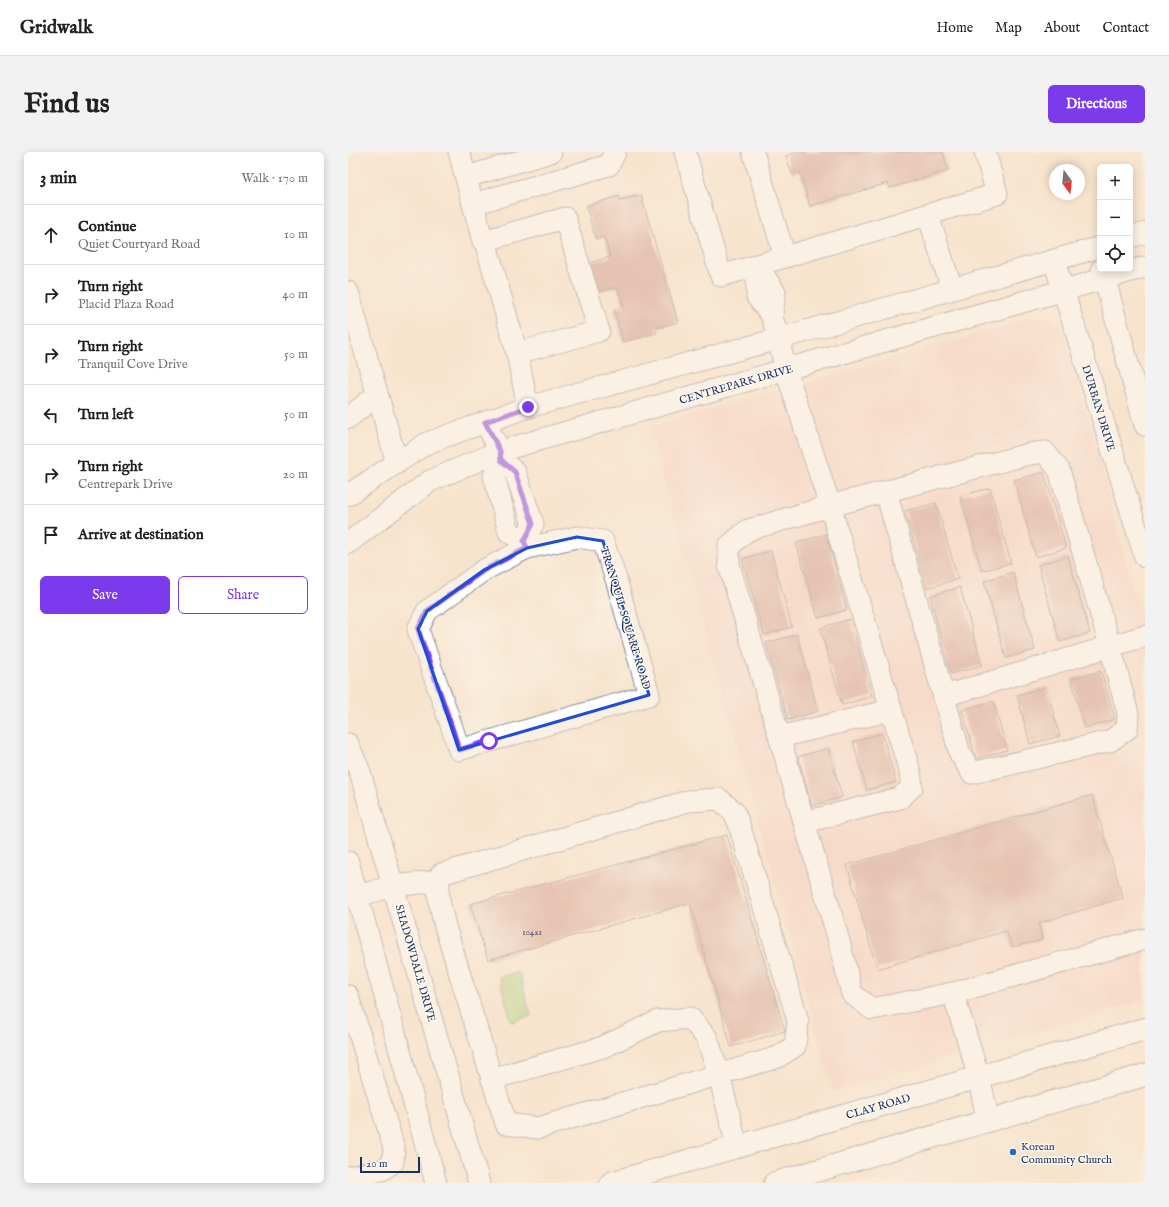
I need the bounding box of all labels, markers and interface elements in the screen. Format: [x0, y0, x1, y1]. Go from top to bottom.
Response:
text: Gridwalk [20, 16, 93, 40]
text: Home [937, 19, 973, 37]
text: Map [995, 19, 1022, 37]
text: About [1044, 19, 1080, 37]
text: Contact [1102, 19, 1149, 37]
button: Directions [1048, 85, 1145, 123]
text: Find us [24, 87, 110, 122]
north arrow [1049, 164, 1085, 200]
map controls [1097, 164, 1133, 272]
button: + [1097, 164, 1133, 200]
text: 3 min [40, 168, 77, 189]
text: Walk · 170 m [242, 170, 308, 187]
button: − [1097, 200, 1133, 236]
text: Continue [78, 217, 136, 236]
icon: ahead [40, 224, 62, 246]
text: 10 m [284, 226, 308, 243]
text: Quiet Courtyard Road [78, 236, 200, 253]
button: locate [1097, 236, 1133, 272]
text: Turn right [78, 277, 143, 296]
icon: right [40, 284, 62, 306]
text: 40 m [282, 286, 308, 303]
text: Placid Plaza Road [78, 296, 174, 313]
text: Turn right [78, 337, 143, 356]
icon: right [40, 344, 62, 366]
text: 50 m [284, 346, 308, 363]
text: Tranquil Cove Drive [78, 356, 188, 373]
street label: CENTREPARK DRIVE [678, 362, 795, 408]
street label: DURBAN DRIVE [1078, 363, 1118, 453]
route end [519, 398, 537, 416]
icon: left [40, 404, 62, 426]
text: Turn left [78, 405, 134, 424]
text: 50 m [284, 406, 308, 423]
text: Turn right [78, 457, 143, 476]
icon: right [40, 464, 62, 486]
text: 20 m [283, 466, 308, 483]
text: Centrepark Drive [78, 476, 173, 493]
icon: arrive [40, 524, 62, 546]
text: Arrive at destination [78, 525, 204, 544]
street label: TRANQUIL SQUARE ROAD [597, 545, 654, 692]
button: Save [40, 576, 170, 614]
button: Share [178, 576, 308, 614]
route start [480, 732, 498, 750]
street label: SHADOWDALE DRIVE [392, 903, 439, 1024]
house number: 10421 [522, 927, 542, 938]
street label: CLAY ROAD [845, 1091, 912, 1123]
place label: Korean Community Church [1021, 1140, 1112, 1167]
marker: Korean Community Church [1008, 1147, 1018, 1157]
scale bar [360, 1155, 420, 1174]
text: 20 m [366, 1157, 387, 1171]

